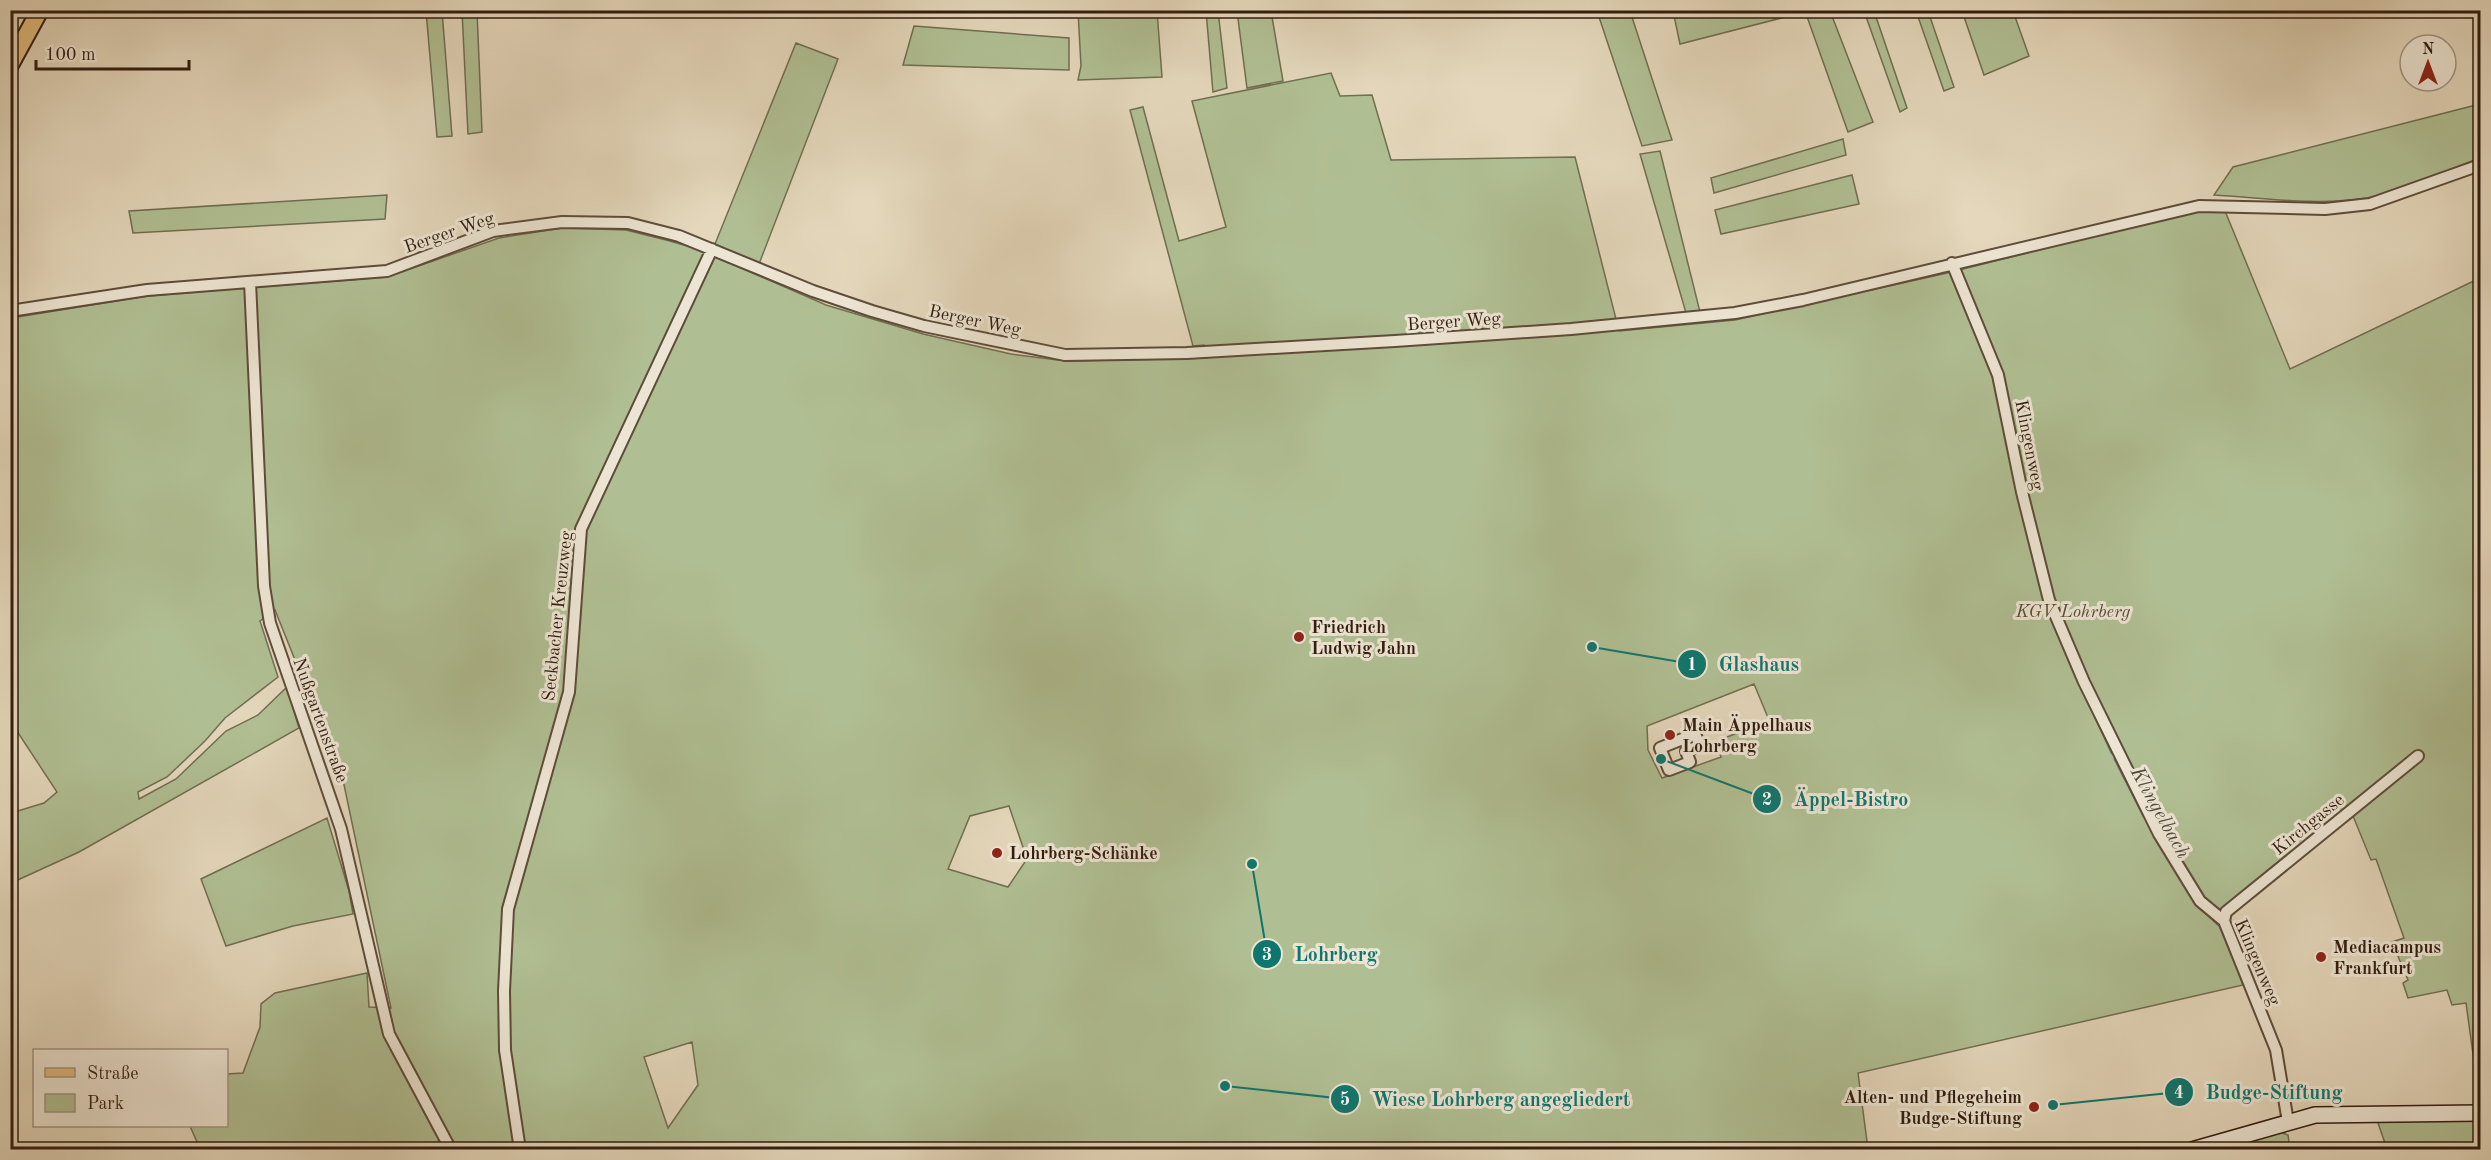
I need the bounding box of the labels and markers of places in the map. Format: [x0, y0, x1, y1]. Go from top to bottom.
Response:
place label: Friedrich Ludwig Jahn [1311, 619, 1416, 658]
marker: Friedrich Ludwig Jahn [1292, 630, 1306, 644]
callout: Glashaus [1677, 645, 1811, 683]
place label: Main Äppelhaus Lohrberg [1682, 714, 1812, 756]
marker: Main Äppelhaus Lohrberg [1663, 728, 1677, 742]
callout: Äppel-Bistro [1752, 780, 1920, 818]
place label: Lohrberg-Schänke [1009, 845, 1158, 863]
marker: Lohrberg-Schänke [990, 846, 1004, 860]
callout: Lohrberg [1252, 935, 1390, 973]
place label: Mediacampus Frankfurt [2333, 939, 2441, 978]
marker: Mediacampus Frankfurt [2314, 950, 2328, 964]
callout: Budge-Stiftung [2164, 1073, 2355, 1111]
callout: Wiese Lohrberg angegliedert [1330, 1080, 1643, 1118]
place label: Alten- und Pflegeheim Budge-Stiftung [1843, 1089, 2022, 1128]
marker: Alten- und Pflegeheim Budge-Stiftung [2027, 1100, 2041, 1114]

